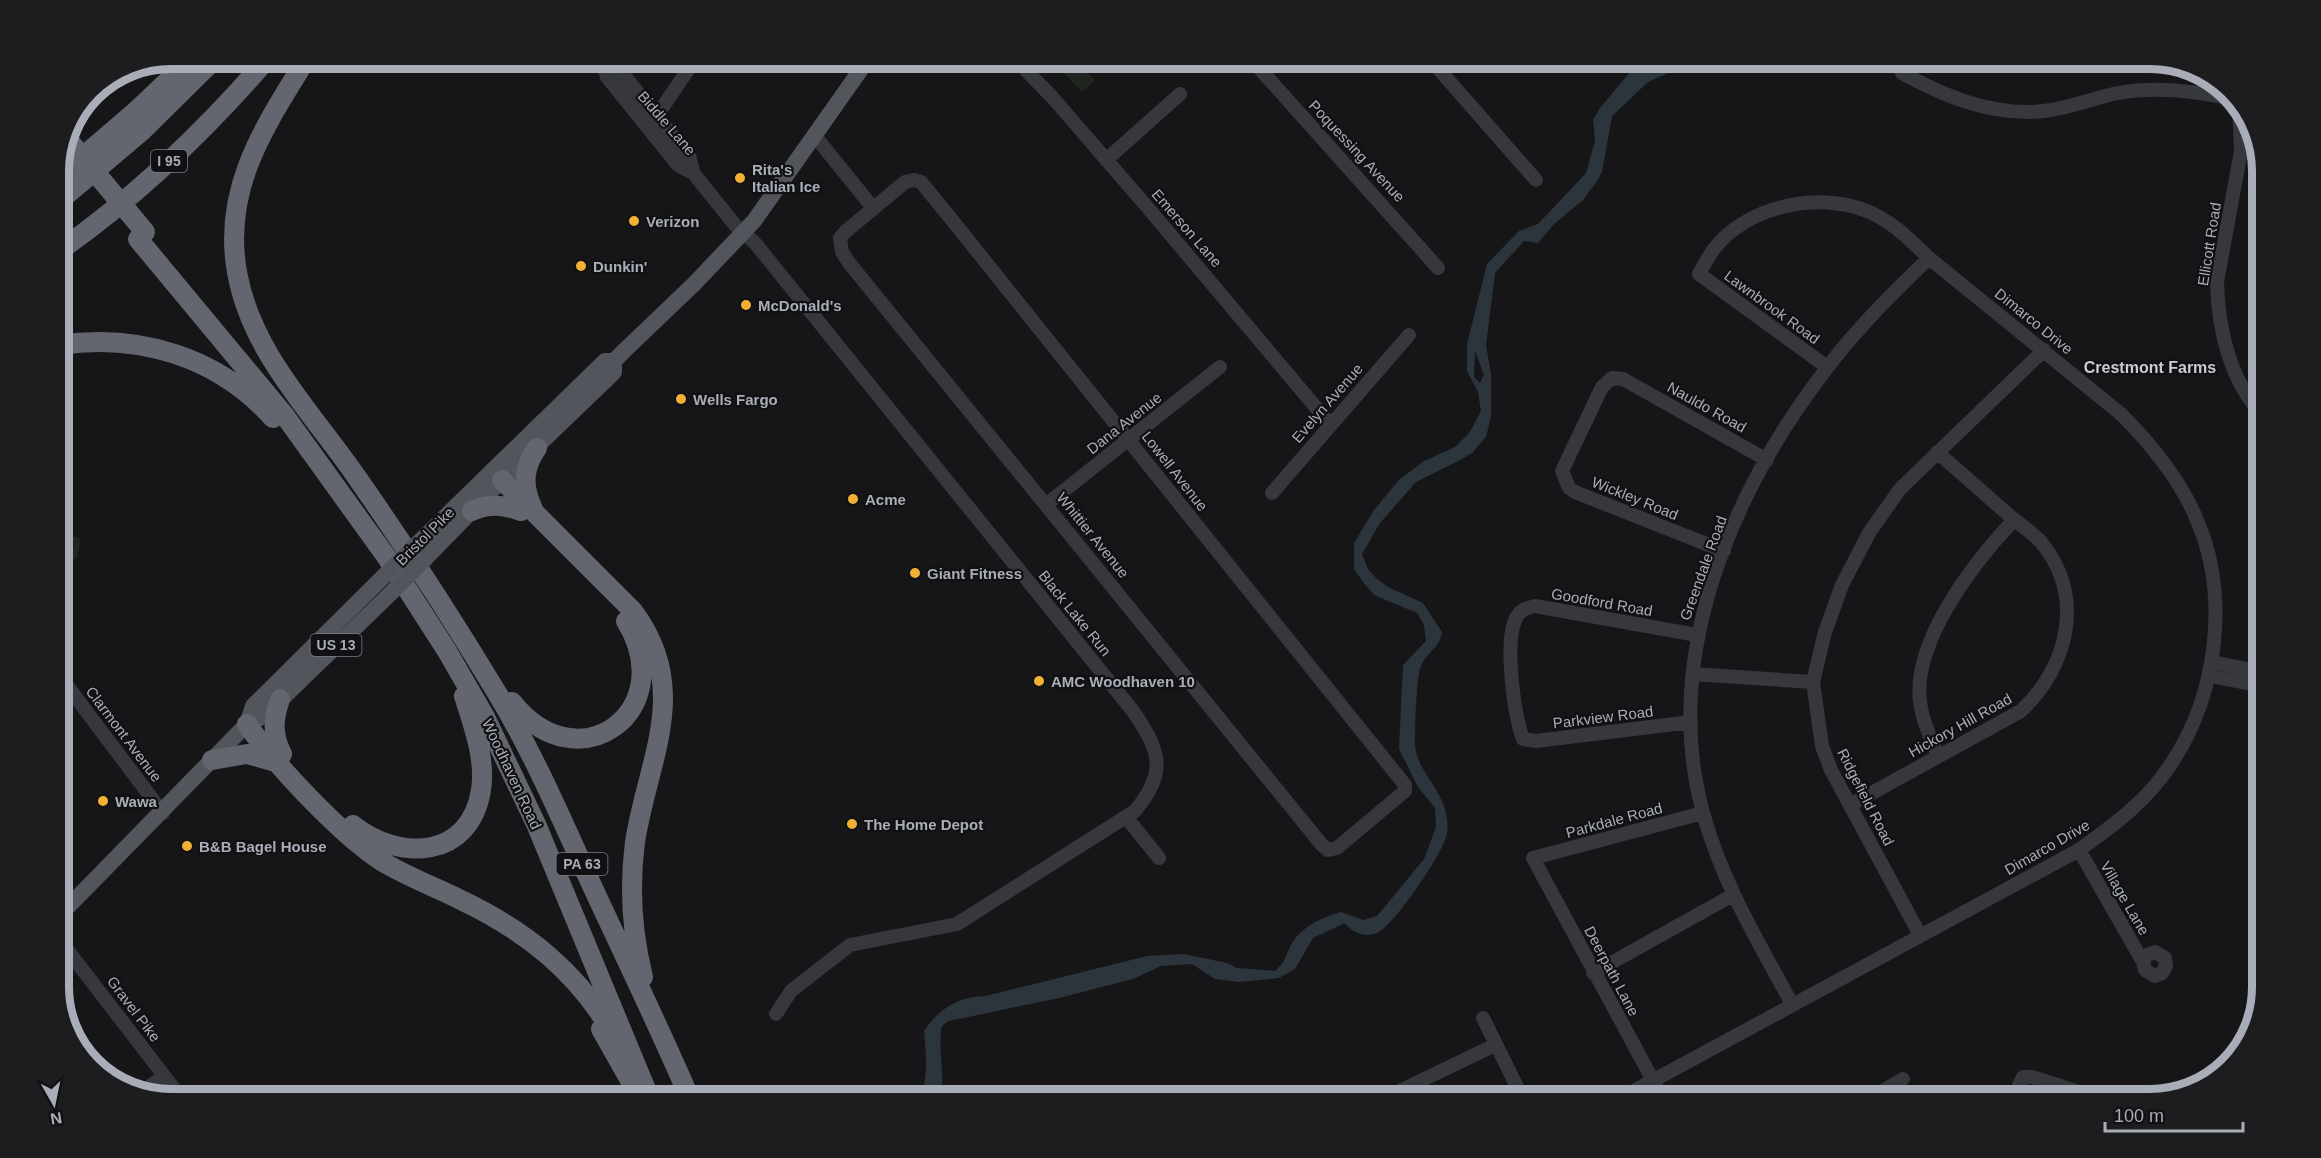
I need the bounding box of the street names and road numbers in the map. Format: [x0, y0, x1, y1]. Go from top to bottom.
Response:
street label: Biddle Lane [635, 88, 699, 158]
street label: Poquessing Avenue [1306, 97, 1408, 205]
road number: I 95 [151, 150, 187, 172]
street label: Emerson Lane [1149, 186, 1225, 270]
street label: Ellicott Road [2194, 201, 2224, 287]
street label: Lawnbrook Road [1721, 267, 1823, 347]
street label: Dimarco Drive [1992, 284, 2076, 358]
street label: Evelyn Avenue [1288, 360, 1366, 446]
street label: Nauldo Road [1665, 378, 1749, 436]
street label: Dana Avenue [1083, 389, 1165, 457]
street label: Lowell Avenue [1139, 428, 1211, 514]
street label: Wickley Road [1589, 473, 1681, 523]
street label: Whittier Avenue [1053, 489, 1133, 581]
street label: Bristol Pike [392, 503, 458, 569]
street label: Greendale Road [1676, 513, 1730, 623]
street label: Black Lake Run [1035, 567, 1115, 659]
street label: Goodford Road [1550, 585, 1654, 619]
road number: US 13 [310, 634, 362, 656]
street label: Clarmont Avenue [83, 683, 165, 785]
street label: Hickory Hill Road [1906, 690, 2014, 760]
street label: Parkview Road [1552, 702, 1654, 732]
street label: Woodhaven Road [479, 716, 545, 832]
street label: Ridgefield Road [1834, 746, 1898, 848]
street label: Parkdale Road [1564, 799, 1664, 841]
street label: Dimarco Drive [2002, 816, 2092, 878]
road number: PA 63 [556, 853, 608, 875]
street label: Village Lane [2097, 858, 2153, 938]
street label: Deerpath Lane [1581, 923, 1643, 1019]
street label: Gravel Pike [104, 973, 164, 1045]

